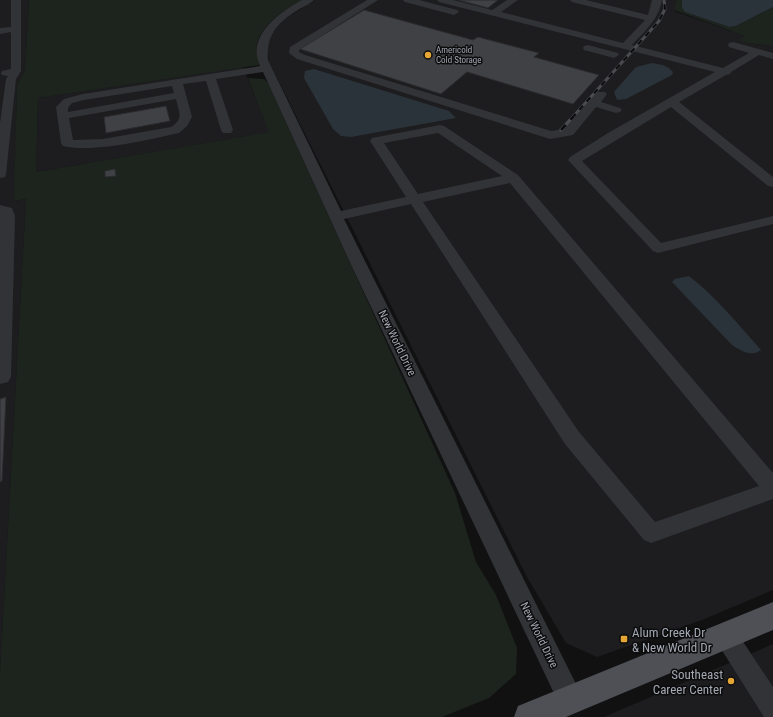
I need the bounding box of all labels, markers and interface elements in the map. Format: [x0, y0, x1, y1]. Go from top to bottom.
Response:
place label: Americold Cold Storage [436, 45, 482, 65]
marker: Americold Cold Storage [423, 50, 433, 60]
street label: New World Drive [376, 308, 418, 378]
street label: New World Drive [518, 600, 560, 670]
place label: Alum Creek Dr & New World Dr [632, 625, 712, 655]
marker: Alum Creek Dr & New World Dr [619, 634, 629, 644]
place label: Southeast Career Center [653, 667, 723, 697]
marker: Southeast Career Center [726, 676, 736, 686]

